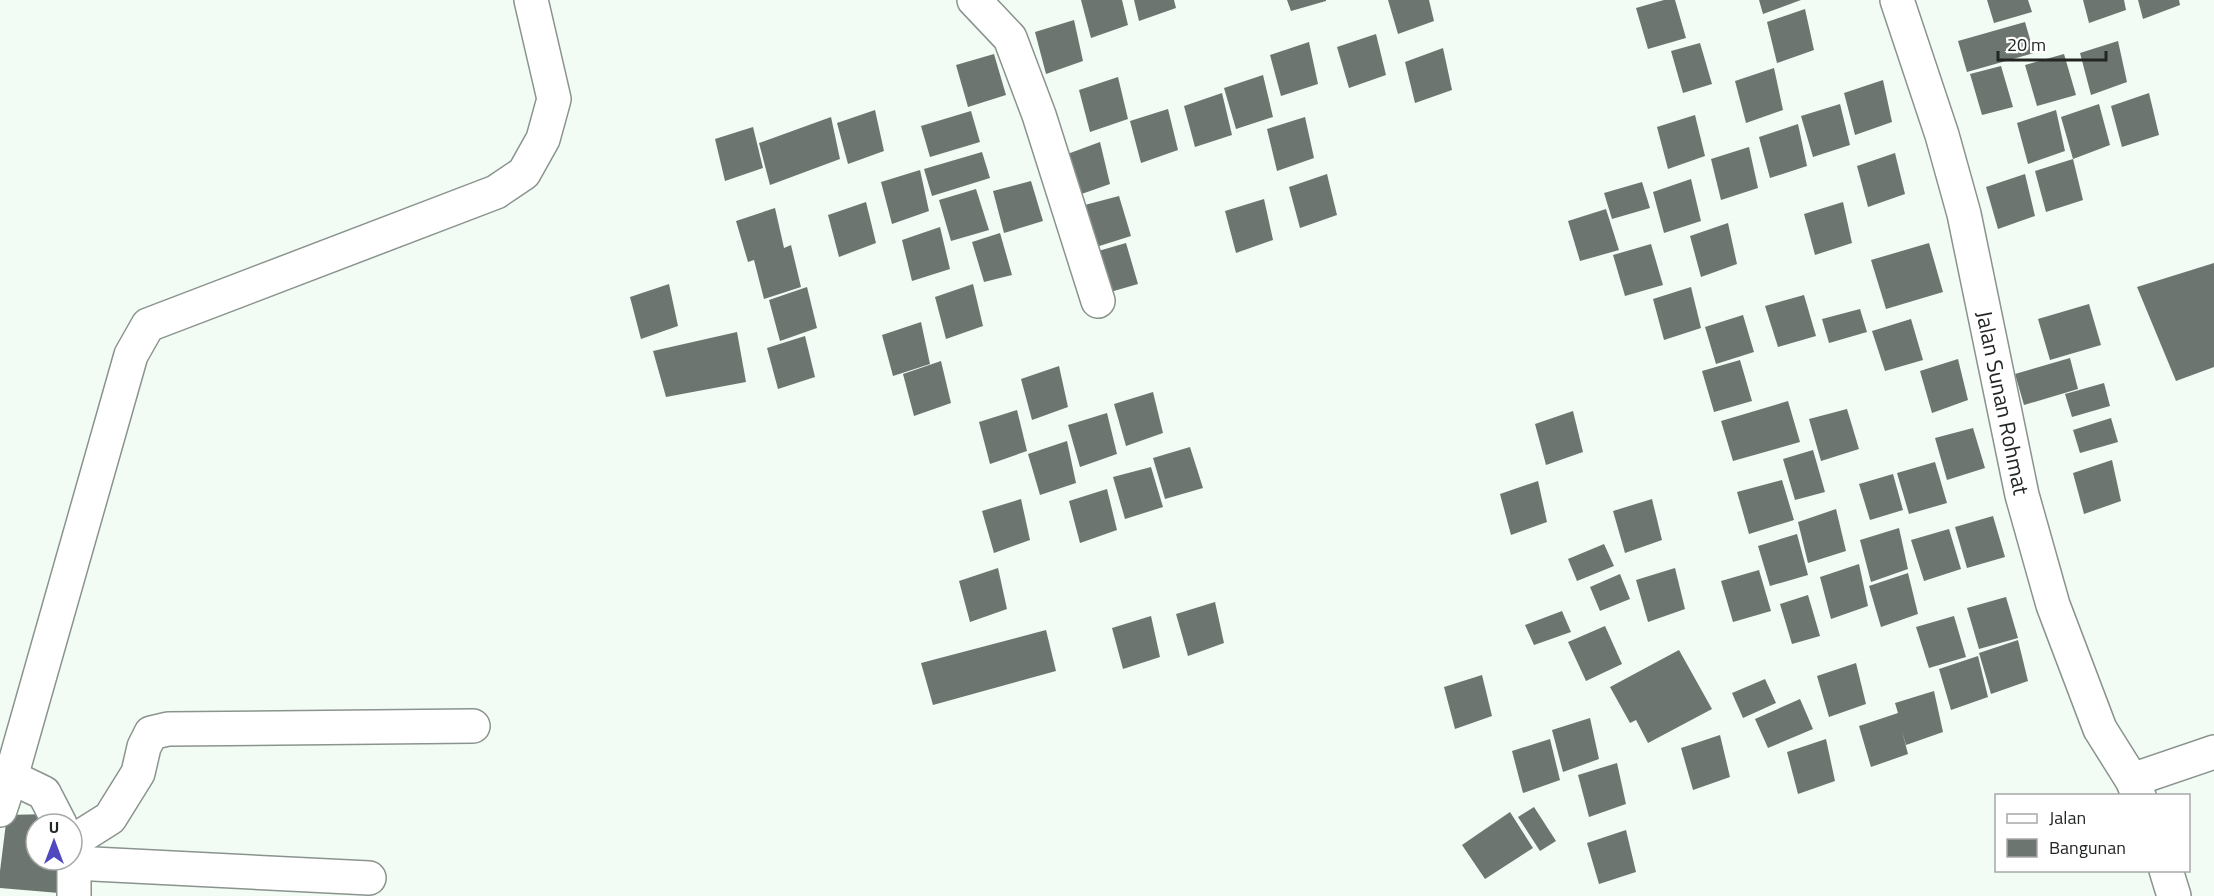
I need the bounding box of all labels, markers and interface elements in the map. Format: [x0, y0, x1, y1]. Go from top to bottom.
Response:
scale bar [1998, 24, 2106, 62]
text: 20 m [2007, 31, 2046, 58]
street label: Jalan Sunan Rohmat [1967, 308, 2039, 498]
legend [1995, 794, 2190, 872]
text: Jalan [2049, 804, 2086, 831]
north arrow [24, 812, 84, 872]
text: U [49, 815, 59, 839]
text: Bangunan [2049, 834, 2126, 861]

